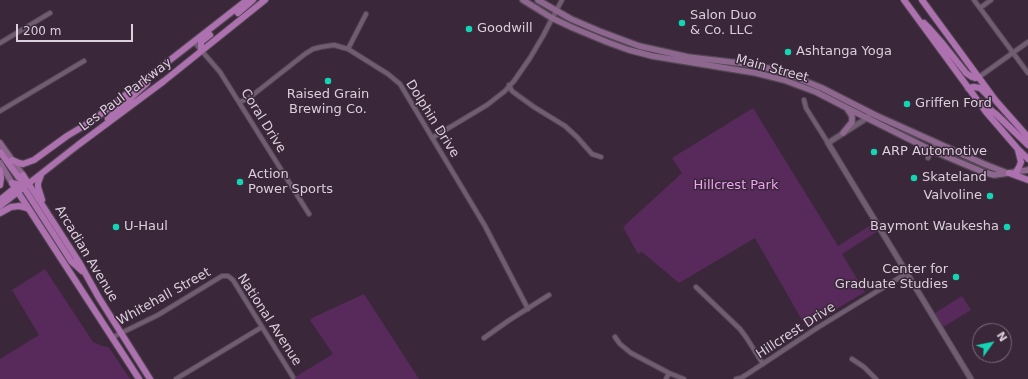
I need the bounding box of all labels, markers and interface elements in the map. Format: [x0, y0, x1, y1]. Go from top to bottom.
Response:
place label: Salon Duo & Co. LLC [690, 8, 756, 39]
scale bar [18, 16, 135, 42]
marker: Salon Duo & Co. LLC [677, 18, 687, 28]
place label: Goodwill [477, 21, 533, 37]
text: 200 m [23, 24, 61, 38]
marker: Goodwill [464, 24, 474, 34]
place label: Ashtanga Yoga [796, 44, 892, 60]
marker: Ashtanga Yoga [783, 47, 793, 57]
street label: Main Street [734, 52, 810, 86]
street label: Les Paul Parkway [77, 55, 175, 135]
marker: Raised Grain Brewing Co. [323, 76, 333, 86]
street label: Dolphin Drive [402, 77, 462, 161]
street label: Coral Drive [237, 86, 289, 156]
place label: Raised Grain Brewing Co. [287, 87, 369, 118]
place label: Griffen Ford [915, 96, 992, 112]
marker: Griffen Ford [902, 99, 912, 109]
place label: ARP Automotive [882, 144, 987, 160]
marker: ARP Automotive [869, 147, 879, 157]
place label: Action Power Sports [248, 167, 333, 198]
place label: Skateland [922, 170, 987, 186]
marker: Skateland [909, 173, 919, 183]
marker: Action Power Sports [235, 177, 245, 187]
park label: Hillcrest Park [694, 178, 778, 194]
place label: Valvoline [923, 188, 982, 204]
marker: Valvoline [985, 191, 995, 201]
street label: Arcadian Avenue [51, 203, 121, 305]
place label: U-Haul [124, 219, 168, 235]
place label: Baymont Waukesha [870, 219, 999, 235]
marker: U-Haul [111, 222, 121, 232]
marker: Baymont Waukesha [1002, 222, 1012, 232]
place label: Center for Graduate Studies [835, 262, 948, 293]
street label: Whitehall Street [114, 265, 214, 329]
street label: National Avenue [233, 271, 305, 369]
marker: Center for Graduate Studies [951, 272, 961, 282]
street label: Hillcrest Drive [753, 300, 839, 362]
north arrow [972, 323, 1012, 363]
text: N [994, 329, 1010, 344]

